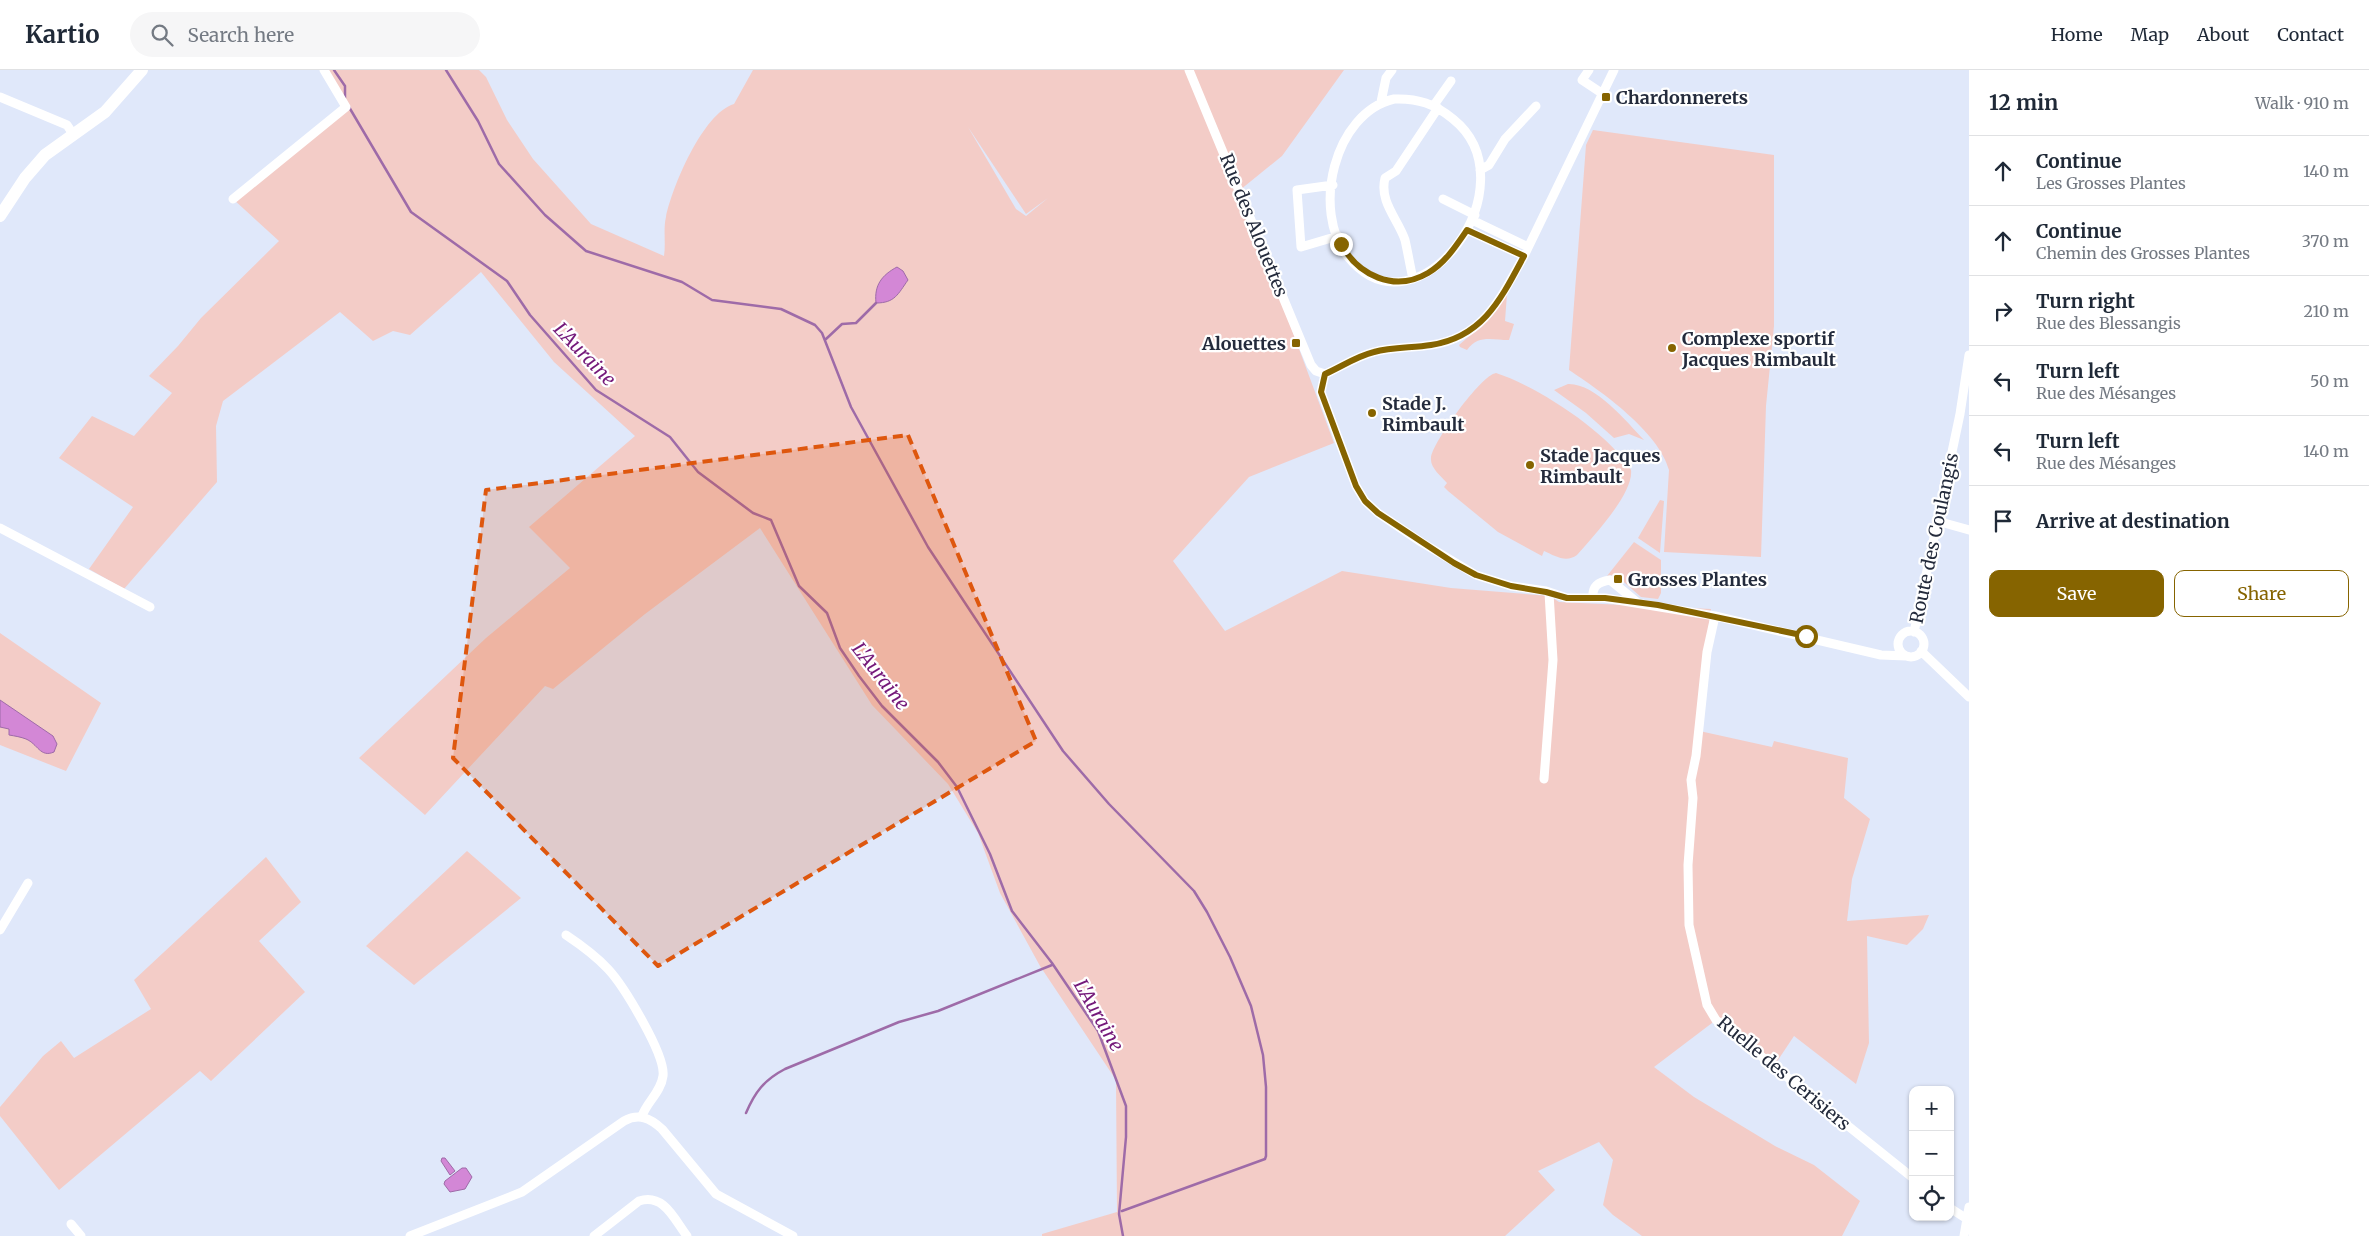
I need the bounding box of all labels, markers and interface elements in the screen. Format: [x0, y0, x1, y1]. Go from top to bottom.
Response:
search box [130, 12, 480, 57]
text: Kartio [25, 19, 100, 50]
icon: search [148, 21, 176, 49]
text: Search here [188, 23, 294, 47]
text: Home [2051, 23, 2103, 46]
text: Map [2131, 23, 2169, 46]
text: About [2197, 23, 2249, 46]
text: Contact [2277, 23, 2344, 46]
place label: Chardonnerets [1616, 86, 1748, 109]
text: 12 min [1989, 89, 2058, 116]
marker: Chardonnerets [1600, 91, 1612, 103]
text: Walk · 910 m [2255, 93, 2349, 113]
text: Continue [2036, 149, 2122, 173]
street label: Rue des Alouettes [1215, 150, 1293, 300]
icon: ahead [1989, 157, 2017, 185]
text: 140 m [2303, 161, 2349, 181]
text: Les Grosses Plantes [2036, 173, 2186, 193]
text: Continue [2036, 219, 2122, 243]
icon: ahead [1989, 227, 2017, 255]
text: 370 m [2302, 231, 2349, 251]
route end [1330, 233, 1353, 256]
text: Chemin des Grosses Plantes [2036, 243, 2250, 263]
text: Turn right [2036, 289, 2135, 313]
icon: right [1989, 297, 2017, 325]
text: 210 m [2304, 301, 2349, 321]
text: Rue des Blessangis [2036, 313, 2181, 333]
water label: L'Auraine [549, 317, 621, 391]
place label: Complexe sportif Jacques Rimbault [1681, 327, 1837, 371]
place label: Alouettes [1201, 332, 1286, 355]
marker: Alouettes [1290, 337, 1302, 349]
marker: Complexe sportif Jacques Rimbault [1666, 342, 1678, 354]
text: Turn left [2036, 359, 2120, 383]
icon: left [1989, 367, 2017, 395]
text: 50 m [2310, 371, 2349, 391]
text: Rue des Mésanges [2036, 383, 2176, 403]
place label: Stade J. Rimbault [1382, 392, 1465, 436]
marker: Stade J. Rimbault [1366, 407, 1378, 419]
text: Turn left [2036, 429, 2120, 453]
icon: left [1989, 437, 2017, 465]
text: 140 m [2303, 441, 2349, 461]
place label: Stade Jacques Rimbault [1540, 444, 1661, 488]
street label: Route des Coulangis [1905, 450, 1963, 625]
text: Rue des Mésanges [2036, 453, 2176, 473]
marker: Stade Jacques Rimbault [1524, 459, 1536, 471]
icon: arrive [1989, 507, 2017, 535]
text: Arrive at destination [2036, 509, 2230, 533]
place label: Grosses Plantes [1628, 568, 1767, 591]
button: Save [1989, 570, 2164, 617]
button: Share [2174, 570, 2349, 617]
marker: Grosses Plantes [1612, 573, 1624, 585]
route start [1795, 625, 1818, 648]
water label: L'Auraine [847, 637, 915, 715]
water label: L'Auraine [1069, 975, 1129, 1056]
street label: Ruelle des Cerisiers [1713, 1011, 1855, 1135]
map controls [1909, 1086, 1954, 1221]
button: + [1909, 1086, 1954, 1131]
button: − [1909, 1131, 1954, 1176]
button: locate [1909, 1176, 1954, 1221]

